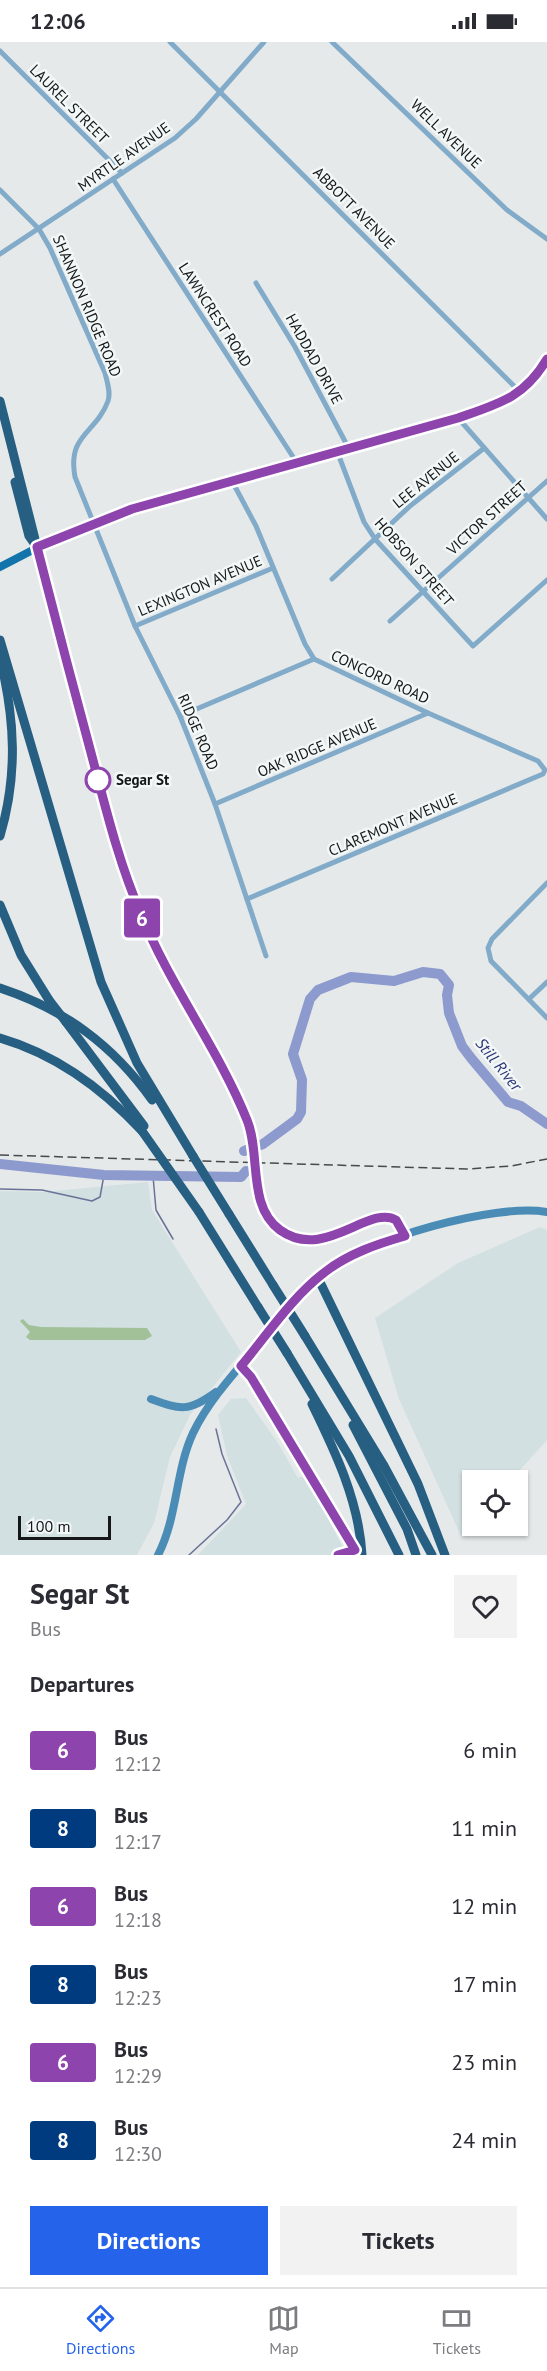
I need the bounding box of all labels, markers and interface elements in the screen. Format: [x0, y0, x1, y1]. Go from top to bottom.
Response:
text: 12:06 [30, 7, 86, 35]
street label: LAUREL STREET [26, 60, 113, 148]
street label: WELL AVENUE [407, 95, 486, 172]
street label: MYRTLE AVENUE [74, 118, 174, 195]
street label: ABBOTT AVENUE [309, 163, 399, 253]
street label: SHANNON RIDGE ROAD [49, 232, 126, 380]
street label: LAWNCREST ROAD [175, 259, 256, 371]
street label: HADDAD DRIVE [282, 310, 347, 407]
street label: LEE AVENUE [389, 447, 463, 512]
street label: VICTOR STREET [442, 476, 531, 559]
street label: HOBSON STREET [371, 514, 458, 610]
street label: LEXINGTON AVENUE [135, 551, 265, 620]
street label: CONCORD ROAD [328, 645, 432, 708]
street label: RIDGE ROAD [174, 691, 223, 773]
street label: OAK RIDGE AVENUE [254, 714, 379, 781]
marker: Segar St [85, 767, 111, 793]
place label: Segar St [116, 770, 170, 789]
street label: CLAREMONT AVENUE [325, 789, 460, 860]
line badge: 6 [122, 898, 162, 938]
text: 6 [136, 905, 148, 932]
water label: Still River [472, 1033, 528, 1096]
map controls [462, 1470, 528, 1536]
button: locate [462, 1470, 528, 1536]
scale bar [18, 1513, 111, 1540]
text: 100 m [27, 1516, 70, 1536]
text: Segar St [30, 1575, 129, 1612]
button: heart [454, 1575, 517, 1638]
text: Bus [30, 1616, 61, 1642]
text: Departures [30, 1670, 134, 1698]
text: Bus [114, 1723, 148, 1751]
text: 6 min [463, 1736, 517, 1764]
text: 6 [57, 1737, 69, 1764]
text: 12:12 [114, 1751, 162, 1777]
text: Bus [114, 1801, 148, 1829]
text: 11 min [451, 1814, 517, 1842]
text: 8 [57, 1815, 69, 1842]
text: 12:17 [114, 1829, 162, 1855]
text: Bus [114, 1879, 148, 1907]
text: 12 min [451, 1892, 517, 1920]
text: 6 [57, 1893, 69, 1920]
text: 12:18 [114, 1907, 162, 1933]
text: Bus [114, 1957, 148, 1985]
text: 17 min [453, 1970, 517, 1998]
text: 8 [57, 1971, 69, 1998]
text: 12:23 [114, 1985, 162, 2011]
text: Bus [114, 2035, 148, 2063]
text: 23 min [451, 2048, 517, 2076]
text: 6 [57, 2049, 69, 2076]
text: 12:29 [114, 2063, 162, 2089]
text: Bus [114, 2113, 148, 2141]
text: 24 min [451, 2126, 517, 2154]
text: 8 [57, 2127, 69, 2154]
text: 12:30 [114, 2141, 162, 2167]
button: Directions [30, 2206, 268, 2275]
button: Tickets [280, 2206, 517, 2275]
tab: Directions [66, 2302, 135, 2358]
tab: Map [267, 2302, 300, 2358]
tab: Tickets [433, 2302, 481, 2358]

